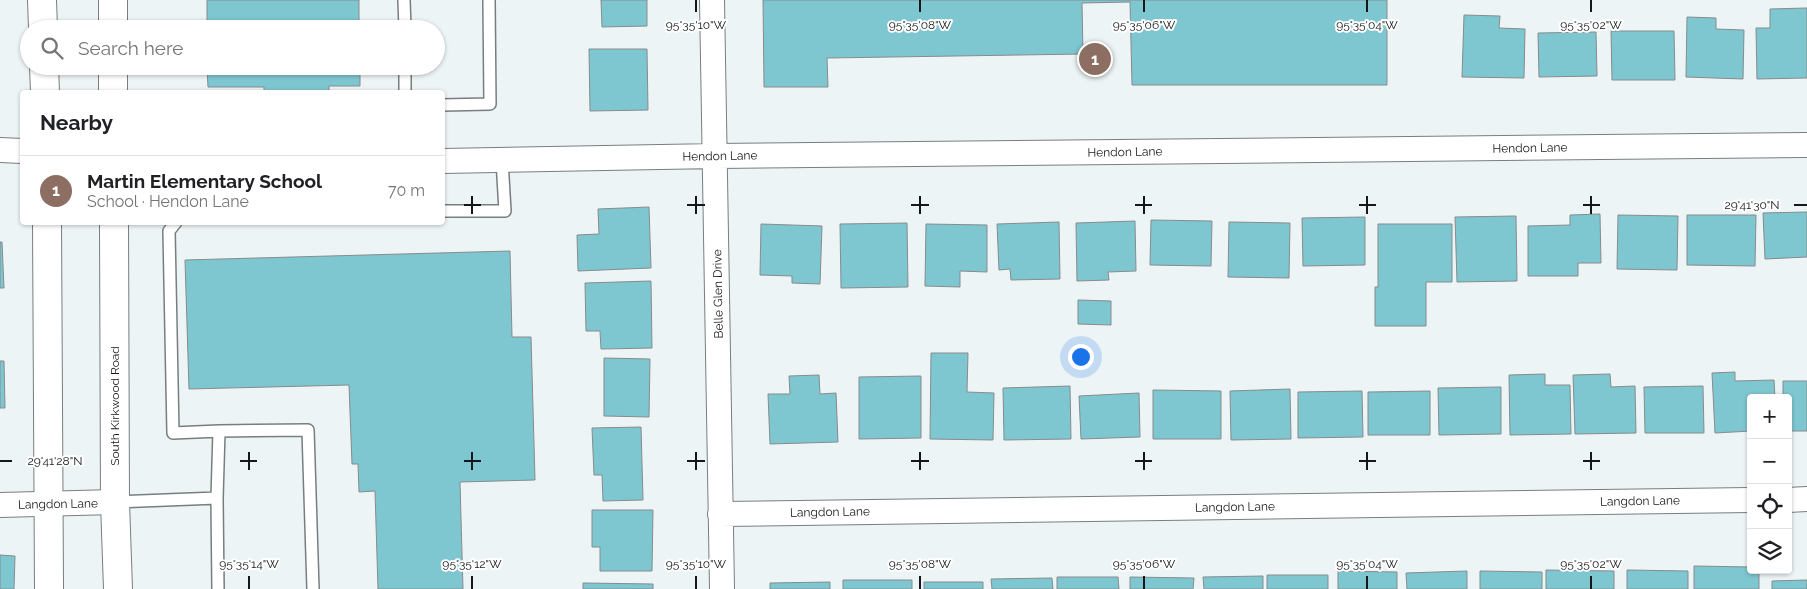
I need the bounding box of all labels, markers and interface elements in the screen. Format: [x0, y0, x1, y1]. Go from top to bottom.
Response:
text: 95°35'10"W [666, 18, 727, 32]
text: 95°35'08"W [889, 18, 952, 32]
text: 95°35'06"W [1113, 18, 1176, 32]
text: 95°35'04"W [1336, 18, 1398, 32]
text: 95°35'02"W [1560, 18, 1622, 32]
search box [20, 20, 445, 75]
icon: search [38, 34, 66, 62]
text: Search here [78, 37, 184, 59]
pin: 1 [1079, 40, 1111, 78]
text: Nearby [40, 110, 113, 135]
street label: Hendon Lane [1492, 140, 1568, 156]
street label: Hendon Lane [1087, 144, 1163, 160]
street label: Hendon Lane [682, 148, 758, 164]
text: Martin Elementary School [87, 170, 322, 192]
text: 1 [52, 181, 60, 200]
text: 70 m [388, 181, 425, 200]
text: School · Hendon Lane [87, 192, 249, 211]
text: 29°41'30"N [1724, 198, 1780, 212]
street label: Belle Glen Drive [710, 249, 726, 339]
your location [1068, 344, 1094, 370]
street label: South Kirkwood Road [108, 346, 122, 466]
map controls [1747, 394, 1792, 574]
button: + [1747, 394, 1792, 439]
button: − [1747, 439, 1792, 484]
text: 29°41'28"N [28, 454, 82, 468]
button: locate [1747, 484, 1792, 529]
street label: Langdon Lane [1600, 493, 1680, 509]
street label: Langdon Lane [18, 496, 98, 512]
street label: Langdon Lane [1195, 499, 1275, 515]
street label: Langdon Lane [790, 504, 870, 520]
button: layers [1747, 529, 1792, 574]
text: 95°35'14"W [219, 557, 279, 571]
text: 95°35'12"W [442, 557, 502, 571]
text: 95°35'10"W [666, 557, 727, 571]
text: 95°35'08"W [889, 557, 952, 571]
text: 95°35'06"W [1113, 557, 1176, 571]
text: 95°35'04"W [1336, 557, 1398, 571]
text: 95°35'02"W [1560, 557, 1622, 571]

